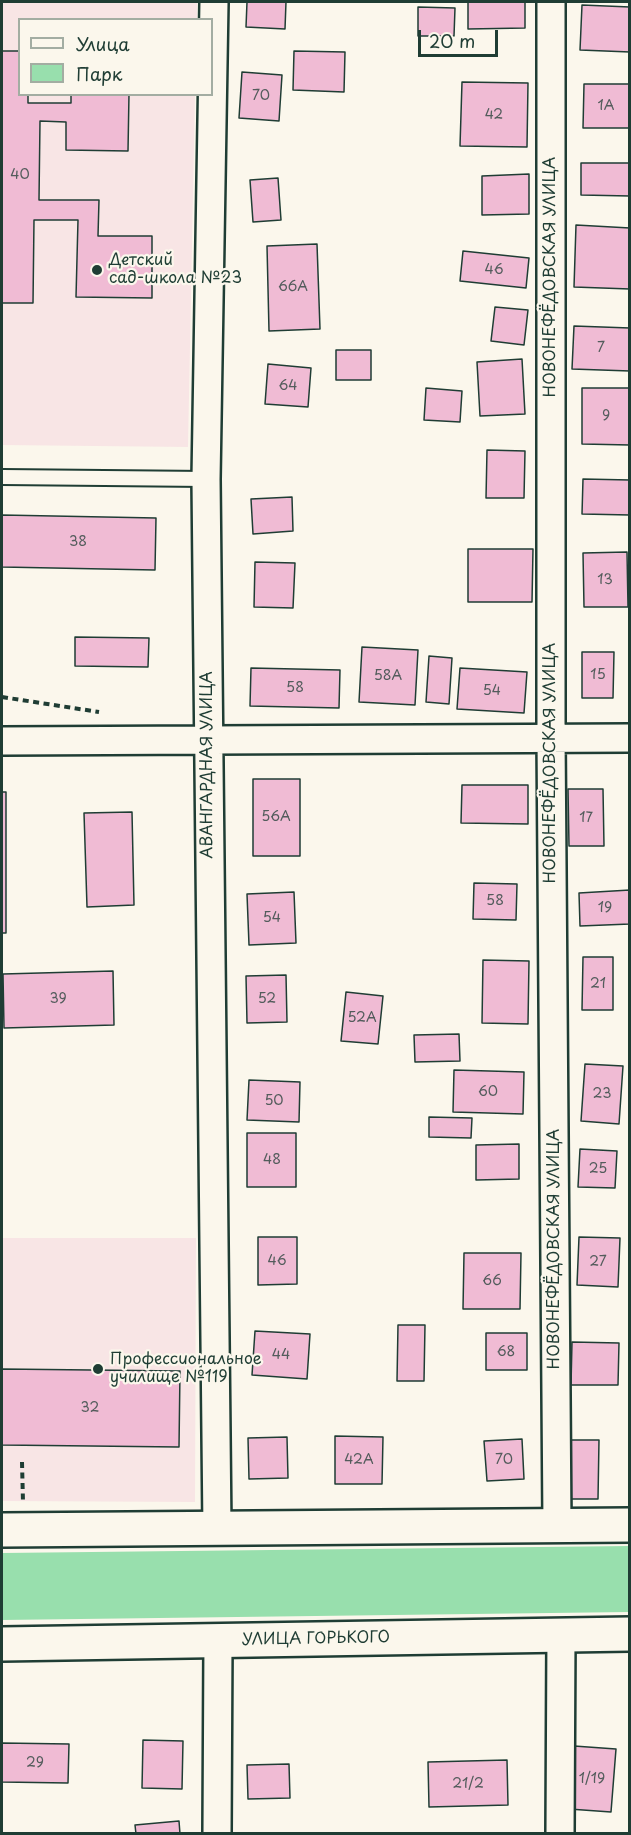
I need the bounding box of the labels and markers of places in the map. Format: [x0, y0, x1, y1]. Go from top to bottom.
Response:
place label: Детский сад-школа №23 [109, 251, 242, 289]
marker: Детский сад-школа №23 [90, 263, 104, 277]
place label: Профессиональное училище №119 [110, 1350, 262, 1388]
marker: Профессиональное училище №119 [91, 1362, 105, 1376]

